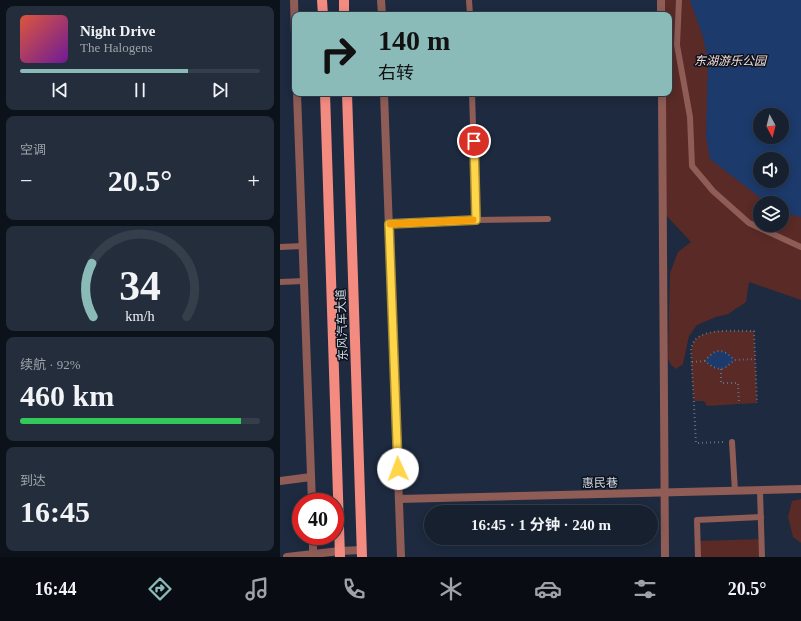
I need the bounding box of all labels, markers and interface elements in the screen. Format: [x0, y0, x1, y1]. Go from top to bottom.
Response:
text: Night Drive [80, 23, 155, 39]
text: 140 m [378, 25, 450, 56]
icon: right [312, 28, 364, 80]
text: The Halogens [80, 40, 153, 55]
park label: 东湖游乐公园 [694, 54, 768, 68]
text: 右转 [378, 63, 414, 83]
icon: previous [49, 79, 71, 101]
icon: pause [129, 79, 151, 101]
icon: next [209, 79, 231, 101]
north arrow [753, 108, 789, 144]
map controls [753, 108, 789, 232]
pin [457, 124, 491, 158]
icon: arrive [463, 130, 485, 152]
text: 空调 [20, 142, 46, 157]
button: sound [753, 152, 789, 188]
text: 20.5° [108, 164, 172, 197]
text: − [20, 168, 32, 193]
text: + [248, 168, 260, 193]
button: layers [753, 196, 789, 232]
text: 34 [119, 262, 161, 308]
street label: 东风汽车大道 [334, 289, 350, 361]
text: km/h [125, 307, 155, 323]
text: 续航 · 92% [20, 357, 81, 372]
text: 460 km [20, 379, 114, 412]
position arrow [377, 448, 419, 490]
text: 到达 [20, 473, 46, 488]
street label: 惠民巷 [582, 476, 618, 490]
speed limit sign: 40 [292, 493, 344, 545]
text: 16:45 [20, 495, 90, 528]
text: 16:45 · 1 分钟 · 240 m [471, 517, 611, 533]
icon: directions [146, 575, 174, 603]
icon: music [243, 575, 271, 603]
icon: phone [340, 575, 368, 603]
icon: climate [437, 575, 465, 603]
icon: car [534, 575, 562, 603]
icon: filters [631, 575, 659, 603]
text: 16:44 [35, 579, 77, 599]
text: 20.5° [728, 579, 766, 599]

